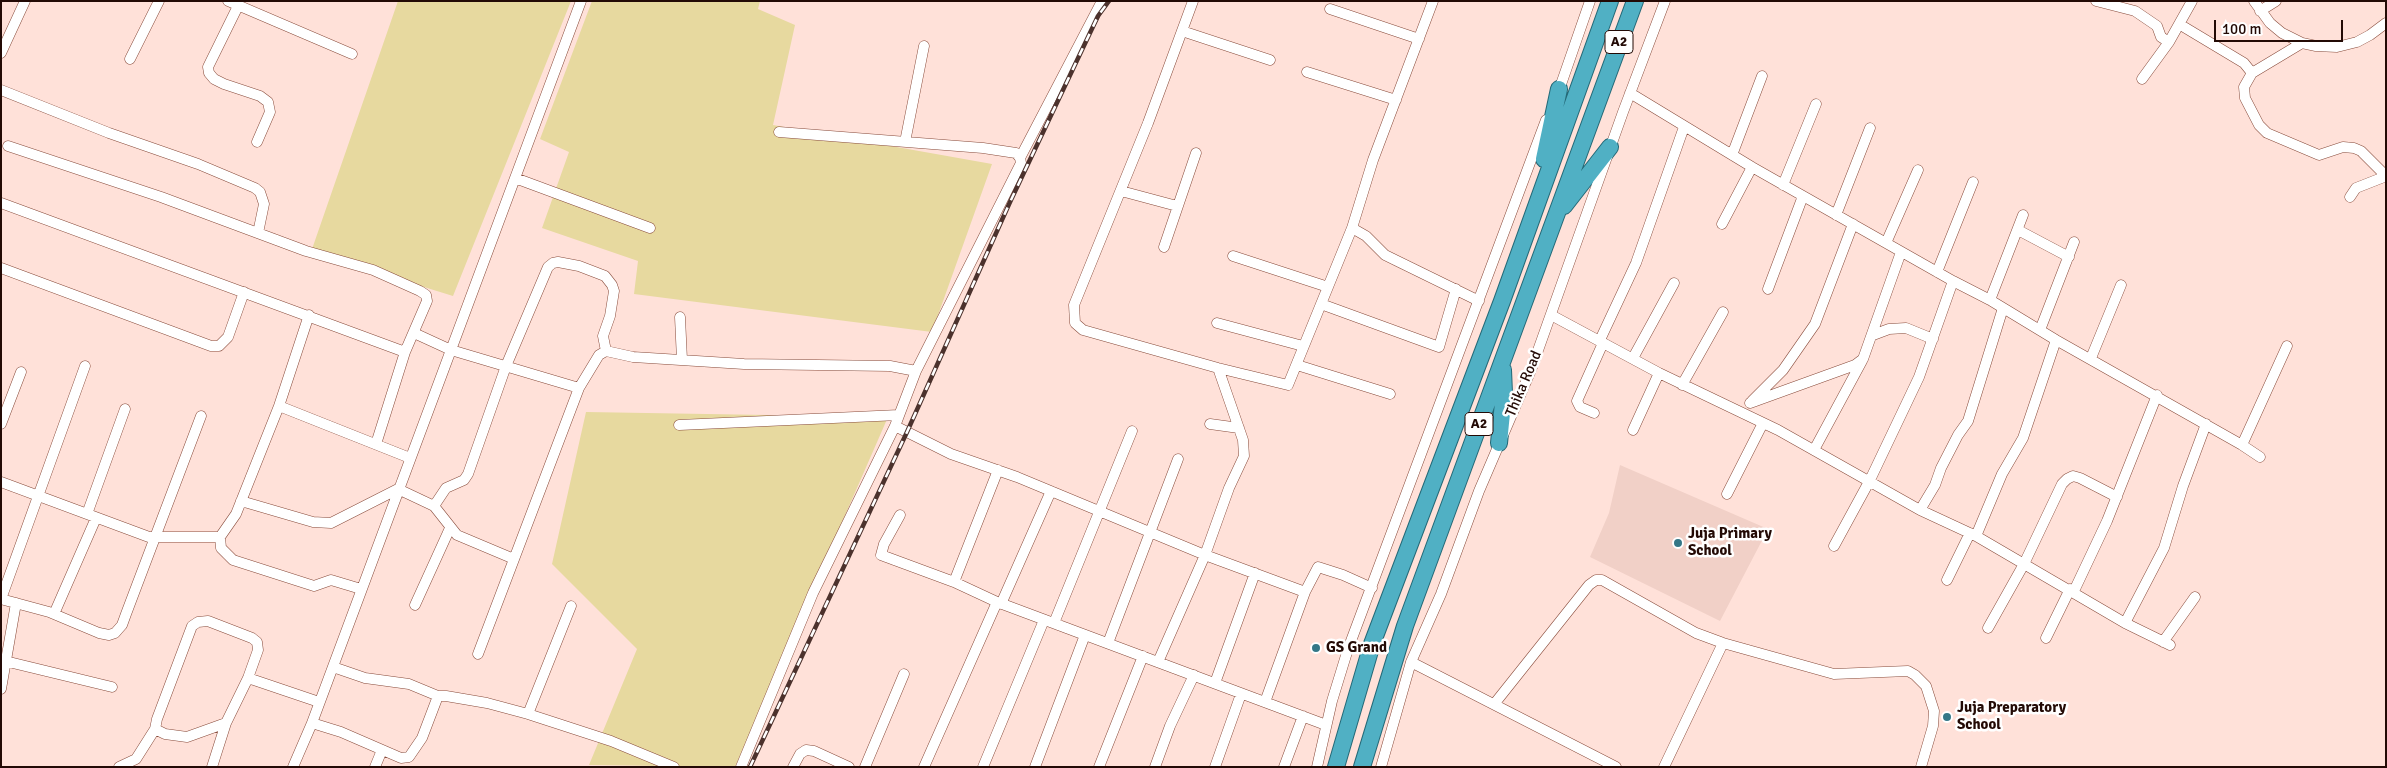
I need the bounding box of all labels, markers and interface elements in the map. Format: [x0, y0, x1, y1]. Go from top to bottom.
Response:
scale bar [2217, 10, 2346, 42]
text: 100 m [2222, 20, 2262, 38]
road number: A2 [1605, 31, 1633, 54]
street label: Thika Road [1502, 348, 1546, 420]
road number: A2 [1465, 412, 1493, 436]
place label: Juja Primary School [1688, 525, 1772, 560]
marker: Juja Primary School [1672, 537, 1684, 549]
place label: GS Grand [1326, 639, 1387, 657]
marker: GS Grand [1310, 642, 1322, 654]
place label: Juja Preparatory School [1957, 699, 2066, 734]
marker: Juja Preparatory School [1941, 711, 1953, 723]

